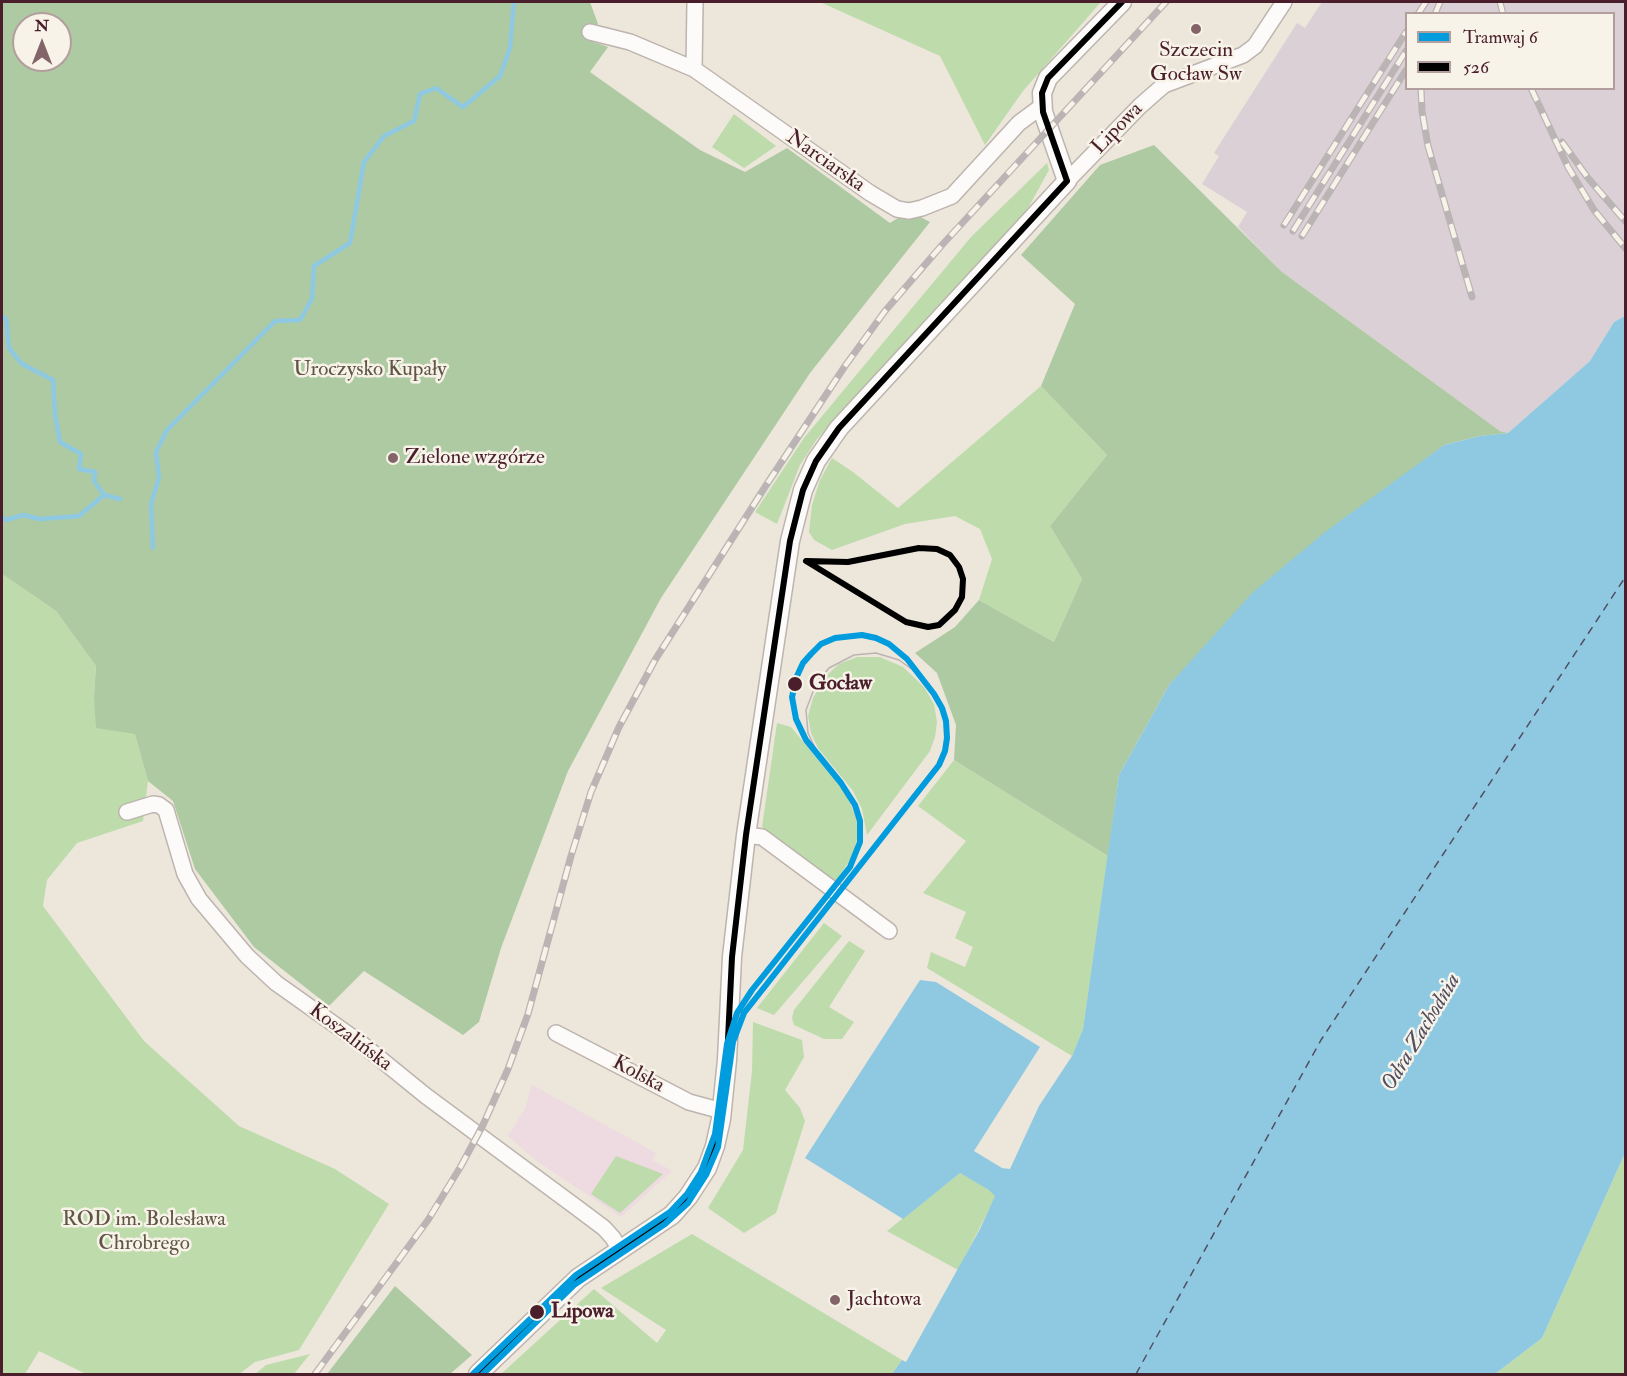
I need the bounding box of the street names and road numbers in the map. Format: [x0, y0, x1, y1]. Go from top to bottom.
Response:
street label: Lipowa [1087, 98, 1149, 160]
street label: Narciarska [781, 126, 869, 198]
street label: Koszalińska [303, 998, 397, 1078]
street label: Kolska [608, 1051, 668, 1099]

